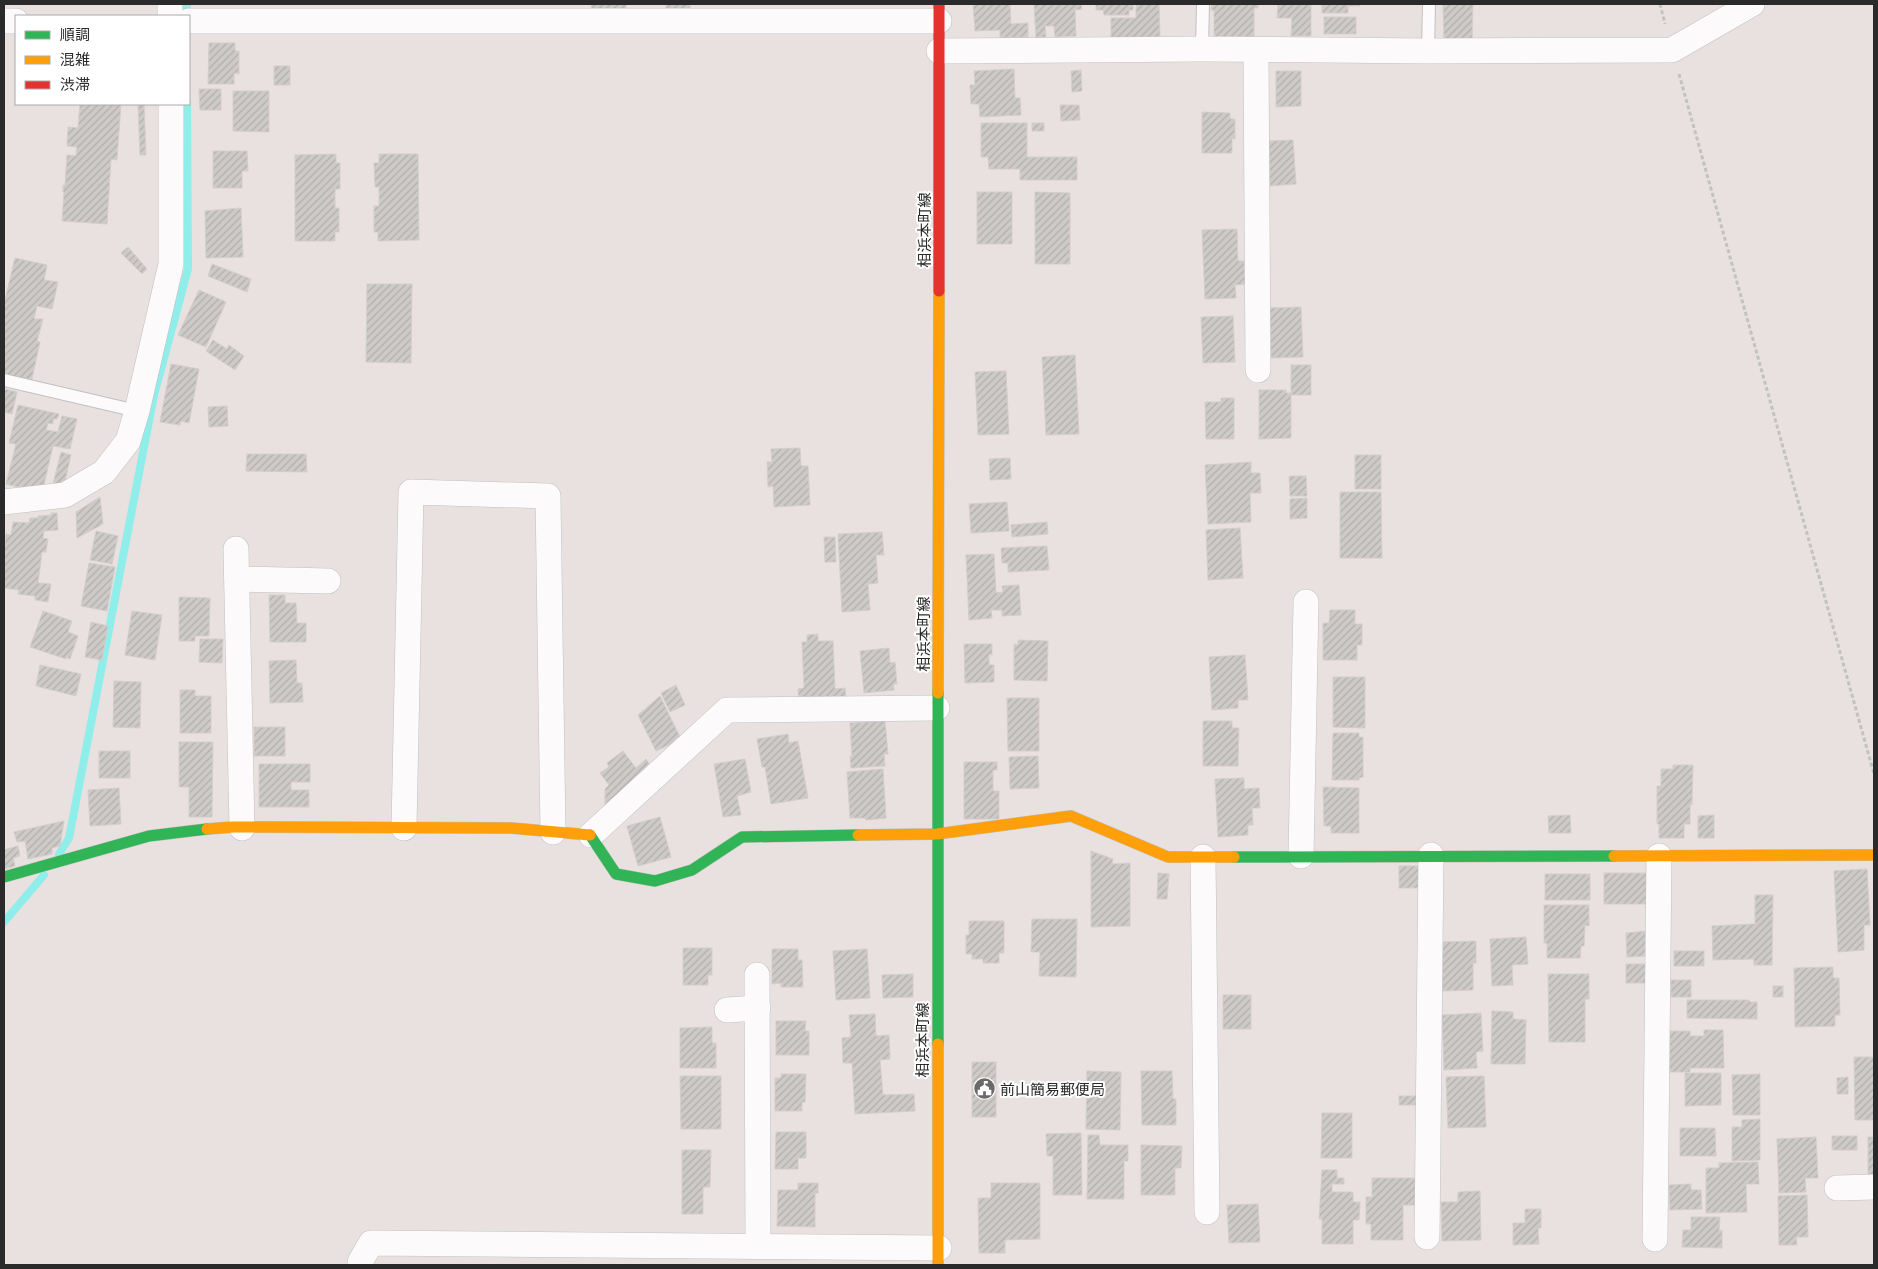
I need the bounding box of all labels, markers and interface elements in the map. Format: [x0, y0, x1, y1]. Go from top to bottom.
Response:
legend [15, 15, 190, 105]
text: 順調 [60, 26, 90, 43]
text: 混雑 [60, 51, 90, 68]
text: 渋滞 [60, 76, 90, 93]
street label: 相浜本町線 [916, 192, 933, 268]
street label: 相浜本町線 [915, 596, 932, 672]
street label: 相浜本町線 [914, 1002, 931, 1078]
public building icon: 前山簡易郵便局 [972, 1077, 996, 1101]
place label: 前山簡易郵便局 [1000, 1081, 1105, 1098]

